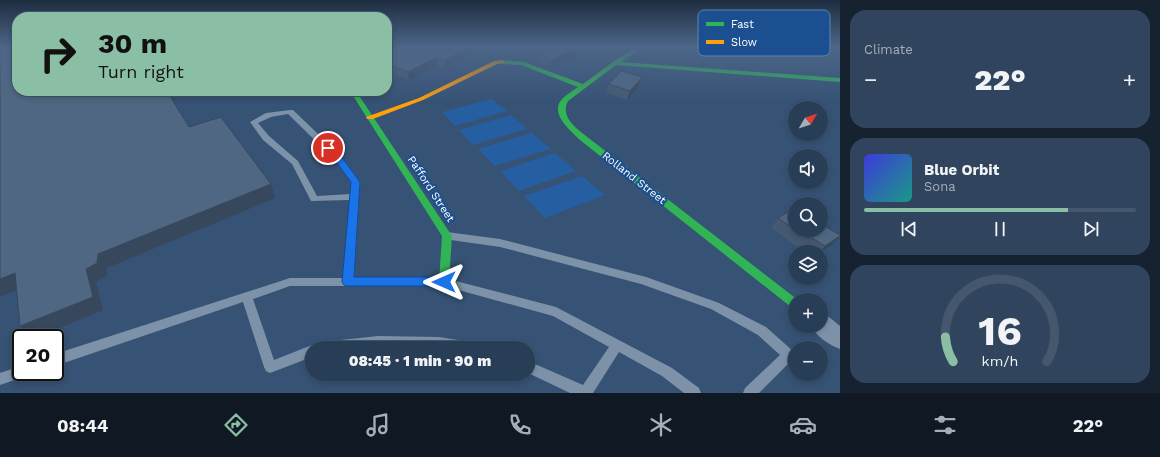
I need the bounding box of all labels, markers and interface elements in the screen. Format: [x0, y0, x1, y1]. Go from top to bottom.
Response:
legend [698, 10, 830, 56]
text: Fast [731, 18, 754, 31]
text: 30 m [98, 27, 167, 60]
icon: right [32, 28, 84, 80]
text: Slow [731, 36, 757, 49]
text: Climate [864, 42, 913, 57]
text: Turn right [98, 61, 184, 82]
text: 22° [974, 62, 1026, 97]
text: − [864, 67, 877, 92]
text: + [1123, 67, 1136, 92]
north arrow [788, 101, 828, 141]
map controls [788, 101, 828, 381]
pin [311, 131, 345, 165]
icon: arrive [317, 137, 339, 159]
street label: Rolland Street [600, 149, 669, 207]
button: sound [788, 149, 828, 189]
street label: Pafford Street [405, 154, 457, 225]
text: Blue Orbit [924, 161, 999, 179]
text: Sona [924, 179, 956, 194]
button: search [788, 197, 828, 237]
icon: previous [898, 218, 920, 240]
icon: pause [989, 218, 1011, 240]
icon: next [1080, 218, 1102, 240]
button: layers [788, 245, 828, 285]
position arrow [423, 261, 465, 303]
button: + [788, 293, 828, 333]
text: 16 [978, 306, 1022, 355]
speed limit sign: 20 [12, 329, 64, 381]
button: − [788, 341, 828, 381]
text: 08:45 · 1 min · 90 m [349, 352, 491, 370]
text: km/h [982, 353, 1018, 369]
icon: directions [222, 411, 250, 439]
icon: music [364, 411, 392, 439]
icon: phone [506, 411, 534, 439]
icon: climate [647, 411, 675, 439]
icon: car [789, 411, 817, 439]
icon: filters [931, 411, 959, 439]
text: 08:44 [57, 415, 108, 436]
text: 22° [1073, 415, 1103, 436]

